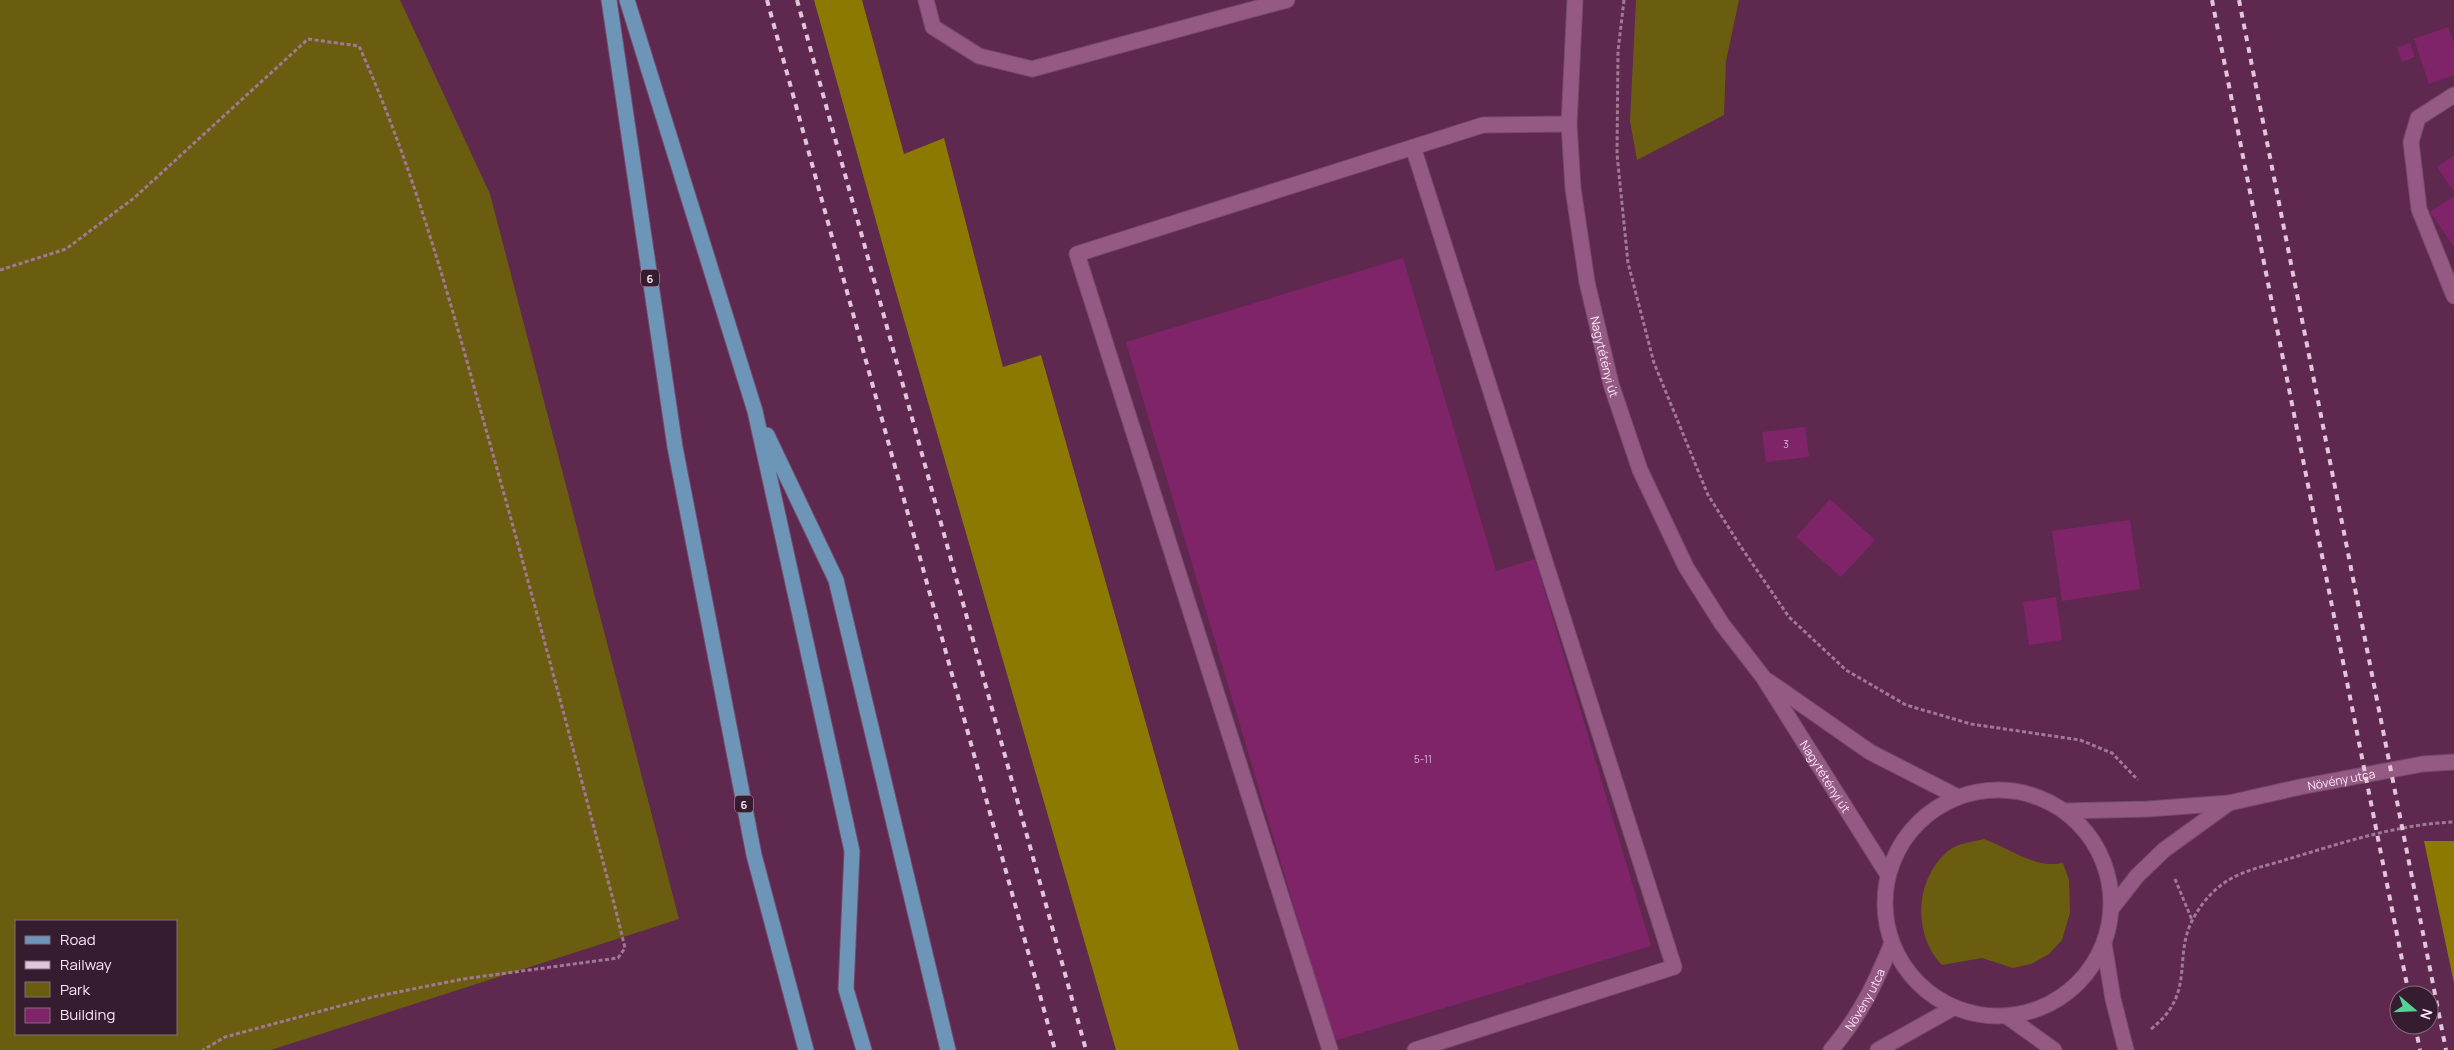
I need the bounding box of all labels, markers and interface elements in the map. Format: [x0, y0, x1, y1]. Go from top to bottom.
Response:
road number: 6 [641, 270, 659, 286]
street label: Nagytétényi út [1587, 314, 1623, 399]
house number: 3 [1783, 437, 1789, 451]
street label: Nagytétényi út [1796, 737, 1855, 816]
house number: 5-11 [1414, 752, 1432, 766]
street label: Növény utca [2306, 765, 2377, 794]
road number: 6 [735, 796, 753, 812]
legend [15, 920, 178, 1035]
text: Road [60, 929, 96, 950]
text: Railway [60, 954, 112, 975]
street label: Növény utca [1840, 966, 1889, 1034]
text: Park [60, 979, 90, 1000]
north arrow [2389, 985, 2439, 1035]
text: Building [60, 1004, 115, 1025]
text: N [2416, 1007, 2437, 1022]

